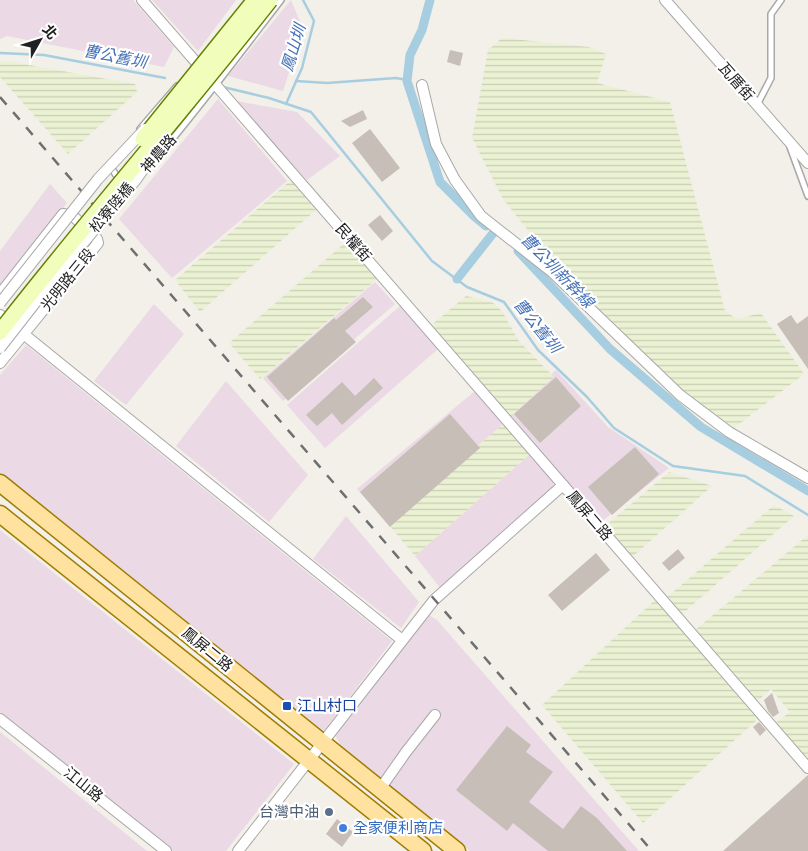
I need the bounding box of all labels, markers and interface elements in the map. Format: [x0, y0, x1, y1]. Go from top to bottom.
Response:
north arrow [15, 15, 65, 65]
water label: 鳳山圳 [278, 21, 309, 73]
text: 北 [39, 22, 60, 42]
water label: 曹公舊圳 [82, 42, 150, 71]
street label: 瓦厝街 [716, 59, 757, 104]
street label: 神農路 [138, 131, 179, 176]
street label: 松寮陸橋 [86, 180, 137, 236]
street label: 民權街 [333, 220, 374, 265]
water label: 曹公圳新幹線 [518, 230, 598, 313]
street label: 光明路三段 [38, 246, 97, 314]
water label: 曹公舊圳 [511, 295, 565, 357]
street label: 鳳屏二路 [564, 488, 615, 544]
street label: 鳳屏二路 [179, 625, 236, 675]
place label: 江山村口 [297, 697, 357, 714]
marker: 江山村口 [281, 700, 293, 712]
street label: 江山路 [61, 764, 106, 805]
place label: 台灣中油 [259, 804, 319, 820]
marker: 台灣中油 [323, 806, 335, 818]
place label: 全家便利商店 [353, 820, 443, 836]
marker: 全家便利商店 [337, 822, 349, 834]

